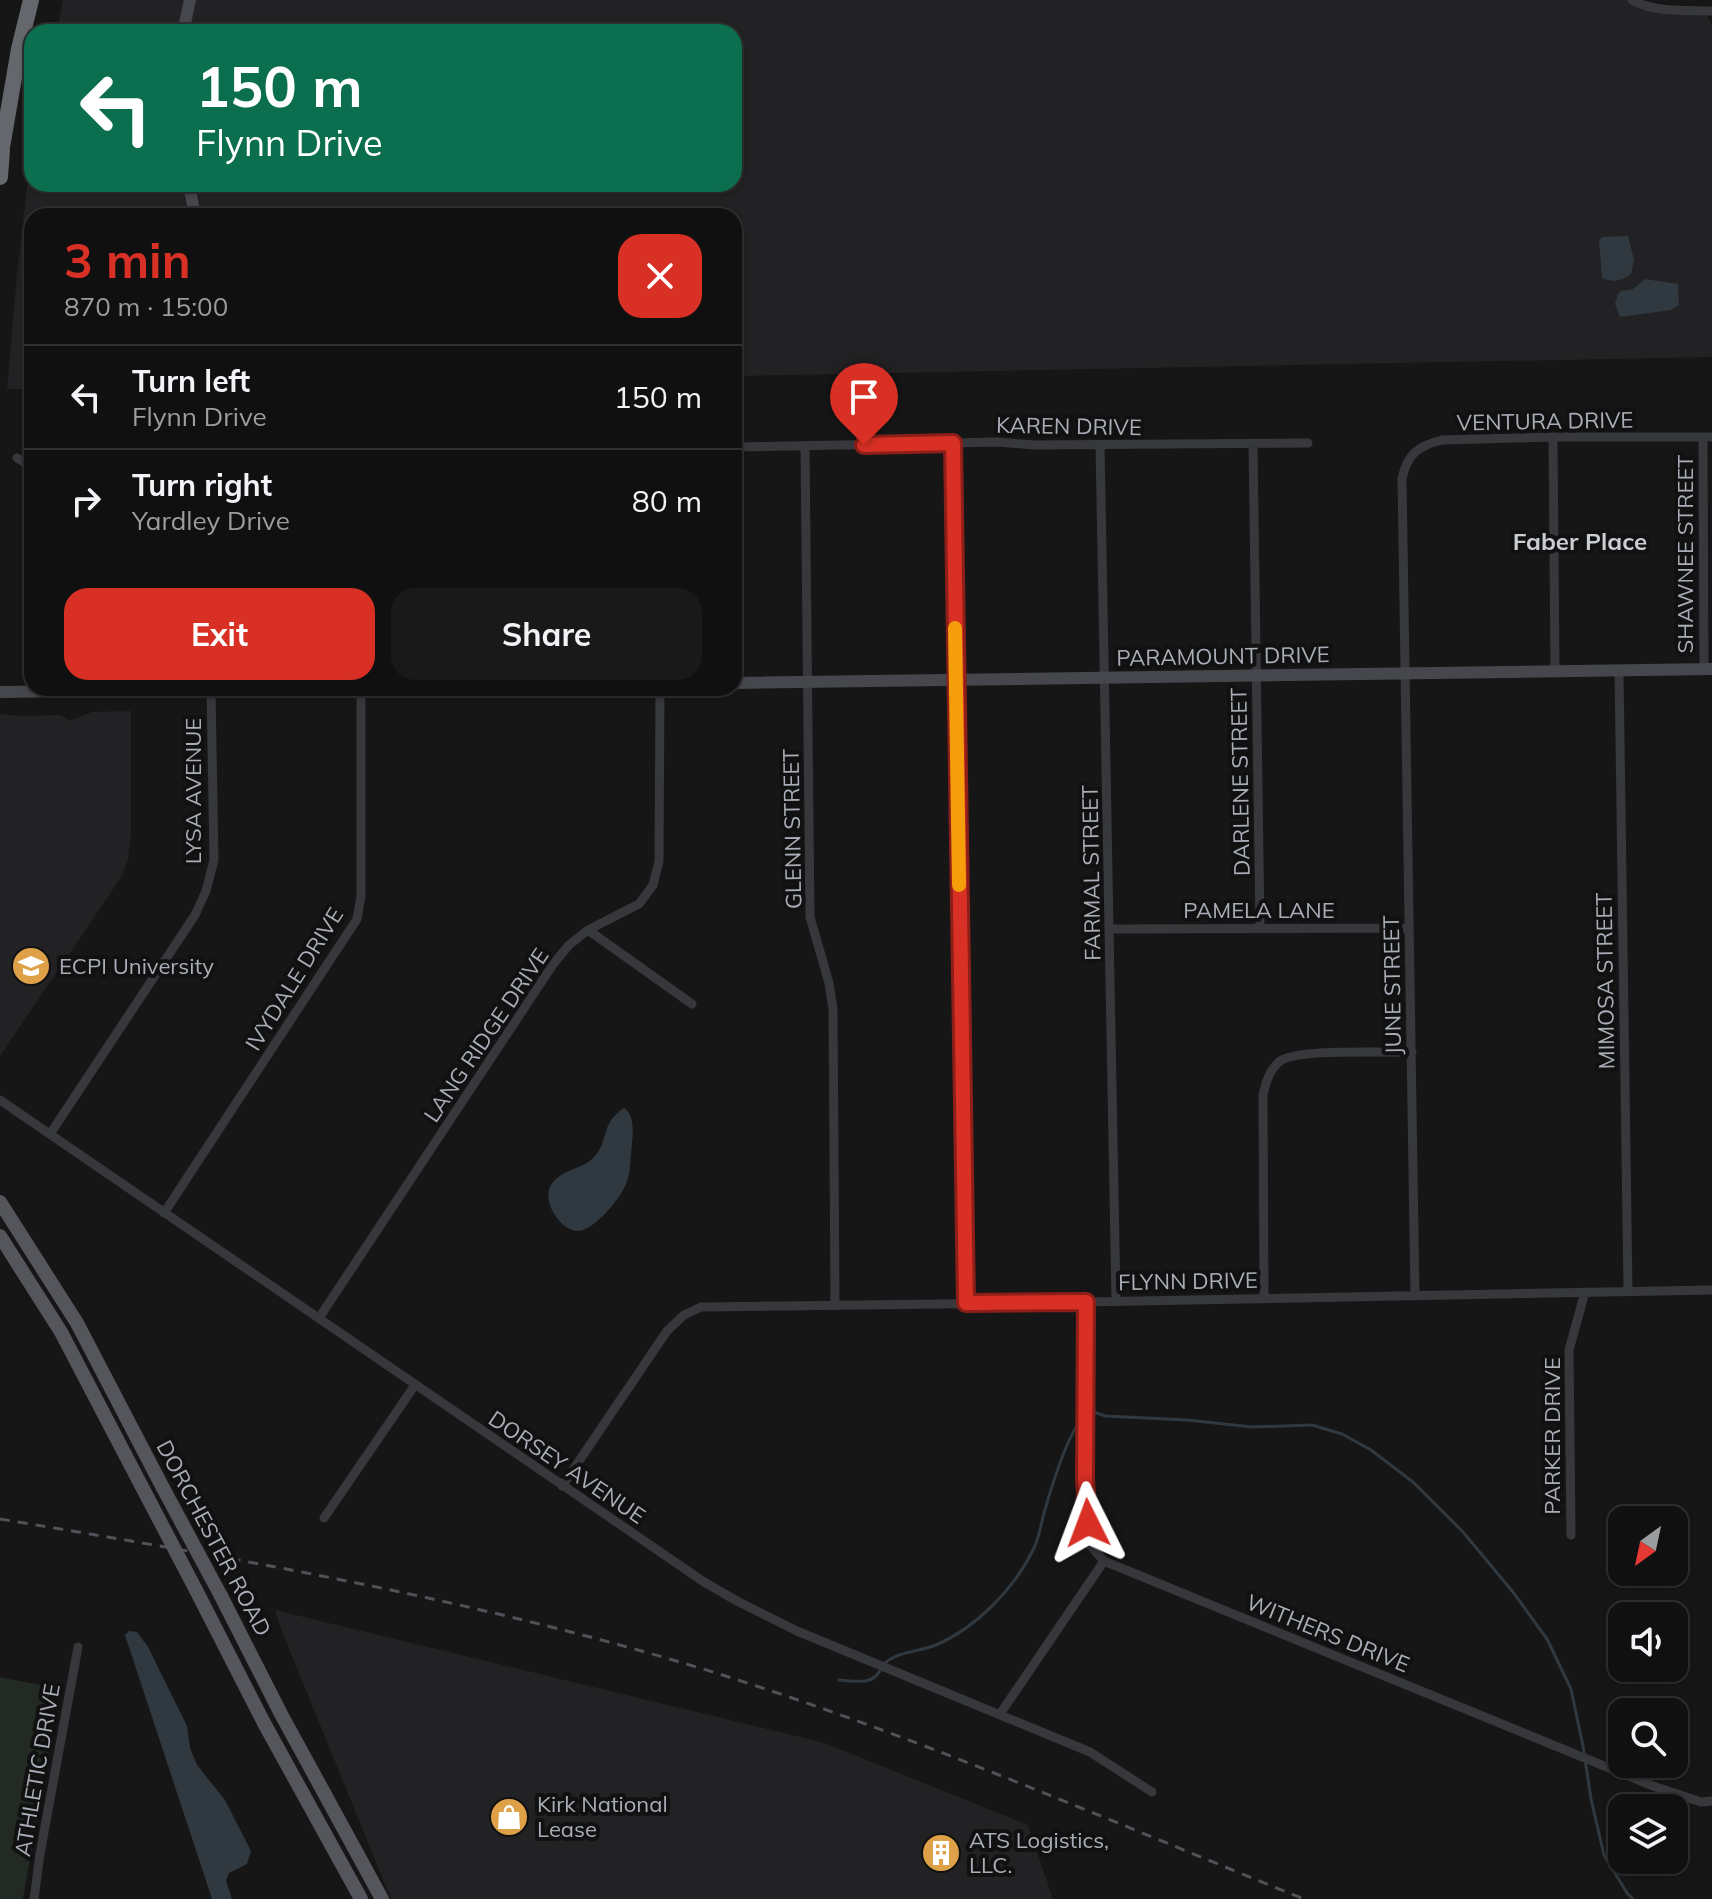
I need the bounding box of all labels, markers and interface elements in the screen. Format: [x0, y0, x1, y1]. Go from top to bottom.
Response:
text: 150 m [196, 51, 363, 121]
icon: left [64, 56, 168, 160]
text: Flynn Drive [196, 120, 382, 165]
text: 3 min [64, 230, 191, 290]
button: close [618, 234, 702, 318]
text: 870 m · 15:00 [64, 290, 228, 323]
text: Turn left [132, 362, 250, 400]
pin [830, 363, 898, 445]
icon: left [64, 375, 108, 419]
icon: arrive [842, 375, 886, 419]
text: 150 m [614, 378, 702, 416]
text: Flynn Drive [132, 400, 267, 433]
street label: VENTURA DRIVE [1456, 405, 1634, 437]
street label: KAREN DRIVE [996, 411, 1142, 441]
street label: SHAWNEE STREET [1671, 455, 1699, 653]
text: Turn right [132, 466, 272, 504]
icon: right [64, 479, 108, 523]
text: 80 m [632, 482, 702, 520]
text: Yardley Drive [132, 504, 290, 537]
district label: Faber Place [1513, 526, 1647, 556]
button: Exit [64, 588, 375, 680]
button: Share [391, 588, 702, 680]
street label: PARAMOUNT DRIVE [1116, 640, 1330, 672]
street label: DARLENE STREET [1224, 688, 1256, 876]
street label: LYSA AVENUE [179, 718, 207, 864]
street label: GLENN STREET [777, 749, 807, 909]
street label: FARMAL STREET [1075, 785, 1107, 961]
street label: MIMOSA STREET [1589, 892, 1621, 1070]
street label: PAMELA LANE [1183, 896, 1335, 924]
street label: IVYDALE DRIVE [239, 902, 349, 1056]
street label: JUNE STREET [1377, 915, 1407, 1055]
street label: LANG RIDGE DRIVE [417, 943, 555, 1127]
school or university icon: ECPI University [10, 945, 52, 987]
place label: ECPI University [59, 952, 214, 980]
street label: FLYNN DRIVE [1118, 1266, 1258, 1296]
street label: PARKER DRIVE [1538, 1357, 1566, 1515]
street label: DORSEY AVENUE [483, 1404, 651, 1530]
street label: DORCHESTER ROAD [150, 1435, 278, 1641]
position arrow [1046, 1481, 1130, 1565]
north arrow [1608, 1506, 1688, 1586]
map controls [1608, 1506, 1688, 1874]
street label: WITHERS DRIVE [1242, 1588, 1414, 1678]
button: sound [1608, 1602, 1688, 1682]
street label: ATHLETIC DRIVE [8, 1682, 66, 1858]
button: search [1608, 1698, 1688, 1778]
place label: Kirk National Lease [537, 1790, 668, 1843]
button: layers [1608, 1794, 1688, 1874]
shop icon: Kirk National Lease [488, 1796, 530, 1838]
place label: ATS Logistics, LLC. [969, 1826, 1109, 1879]
building icon: ATS Logistics, LLC. [920, 1832, 962, 1874]

